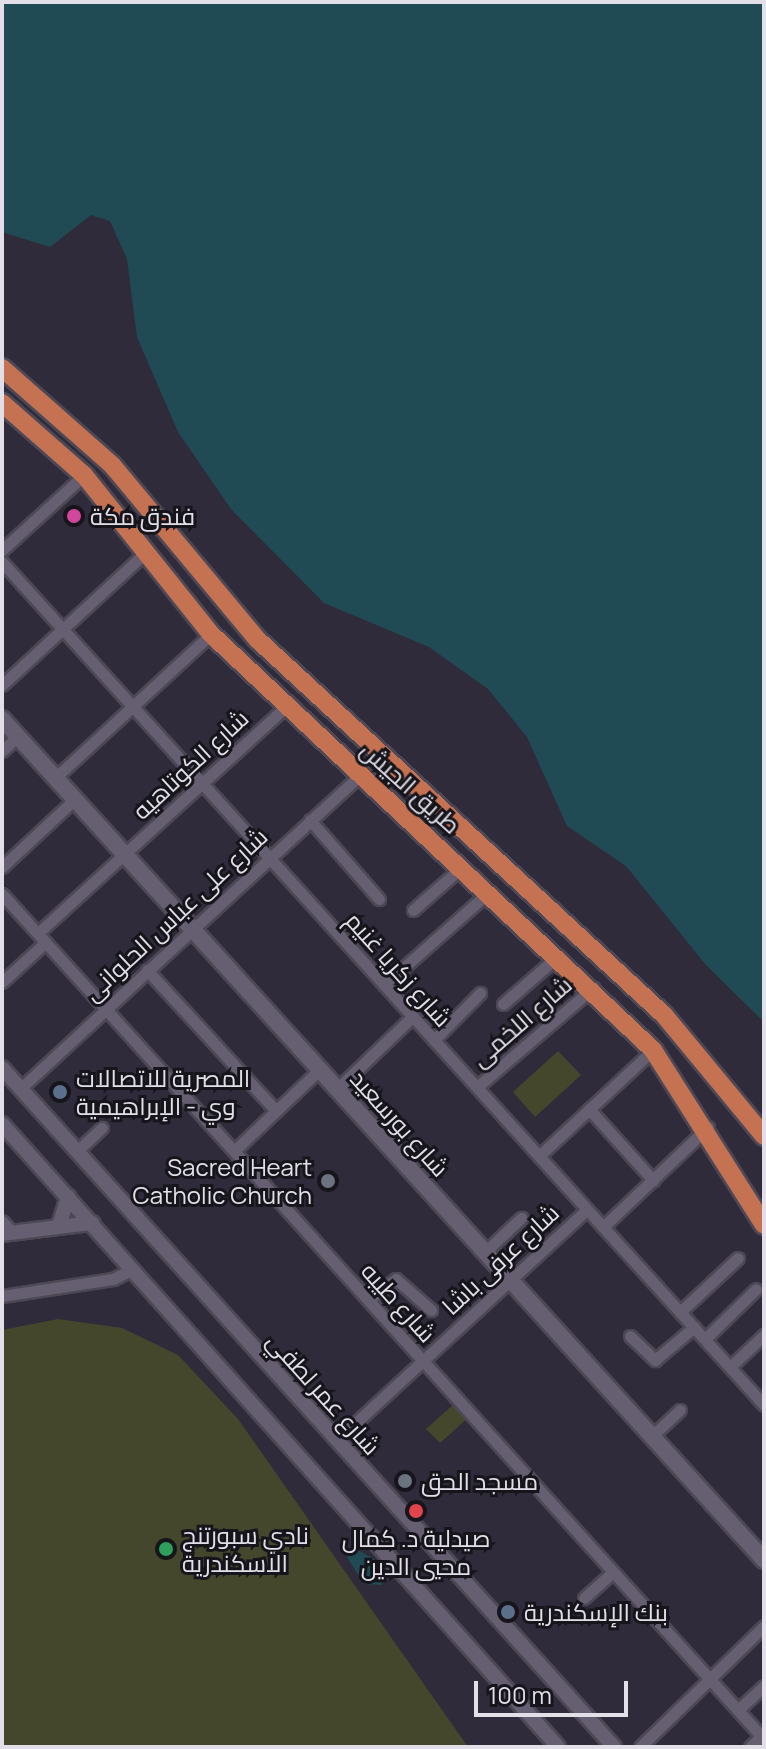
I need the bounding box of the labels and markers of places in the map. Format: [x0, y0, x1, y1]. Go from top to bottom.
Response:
place label: فندق مكة [90, 502, 195, 530]
marker: فندق مكة [65, 507, 83, 525]
place label: المصرية للاتصالات وي - الإبراهيمية [76, 1064, 250, 1120]
marker: المصرية للاتصالات وي - الإبراهيمية [51, 1083, 69, 1101]
place label: Sacred Heart Catholic Church [133, 1153, 312, 1209]
marker: Sacred Heart Catholic Church [319, 1172, 337, 1190]
place label: مسجد الحق [421, 1467, 538, 1495]
marker: مسجد الحق [396, 1472, 414, 1490]
marker: صيدلية د. كمال محيي الدين [407, 1502, 425, 1520]
place label: نادي سبورتنج الاسكندرية [182, 1521, 309, 1577]
place label: صيدلية د. كمال محيي الدين [342, 1524, 490, 1580]
marker: نادي سبورتنج الاسكندرية [157, 1540, 175, 1558]
place label: بنك الإسكندرية [524, 1598, 668, 1626]
marker: بنك الإسكندرية [499, 1603, 517, 1621]

